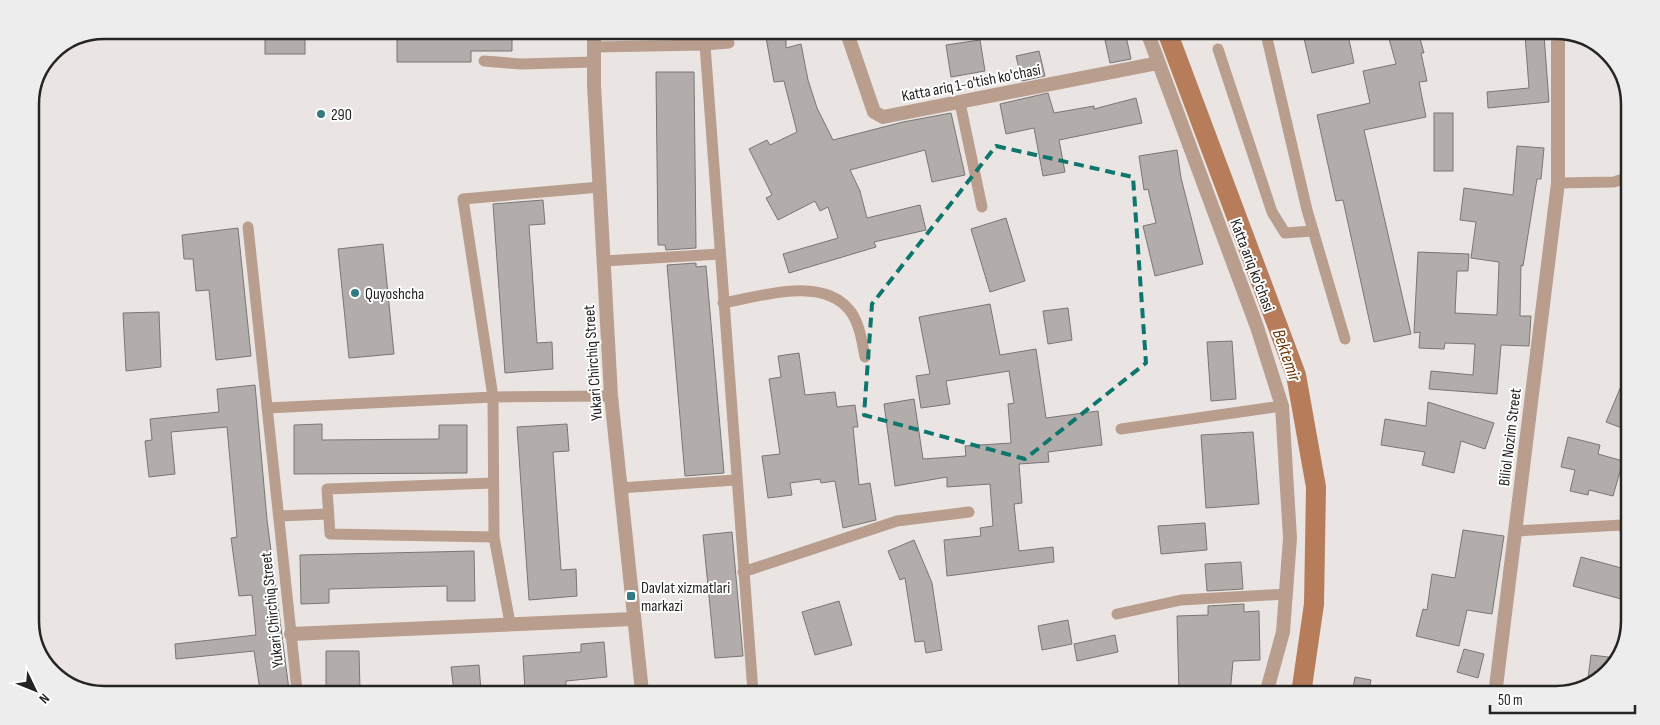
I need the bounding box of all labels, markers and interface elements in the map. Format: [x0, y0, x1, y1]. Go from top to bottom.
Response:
street label: Katta ariq 1-o'tish ko'chasi [900, 61, 1043, 106]
place label: 290 [331, 106, 352, 125]
marker: 290 [315, 108, 327, 120]
street label: Katta ariq ko'chasi [1225, 217, 1278, 315]
place label: Quyoshcha [365, 285, 424, 304]
marker: Quyoshcha [349, 287, 361, 299]
street label: Yukari Chirchiq Street [580, 304, 607, 422]
water label: Bektemir [1268, 326, 1305, 385]
street label: Biliol Nozim Street [1495, 387, 1526, 487]
street label: Yukari Chirchiq Street [257, 551, 288, 669]
place label: Davlat xizmatlari markazi [641, 579, 730, 616]
marker: Davlat xizmatlari markazi [625, 590, 637, 602]
north arrow [10, 665, 60, 715]
scale bar [1490, 682, 1635, 714]
text: N [35, 690, 53, 707]
text: 50 m [1498, 691, 1523, 710]

